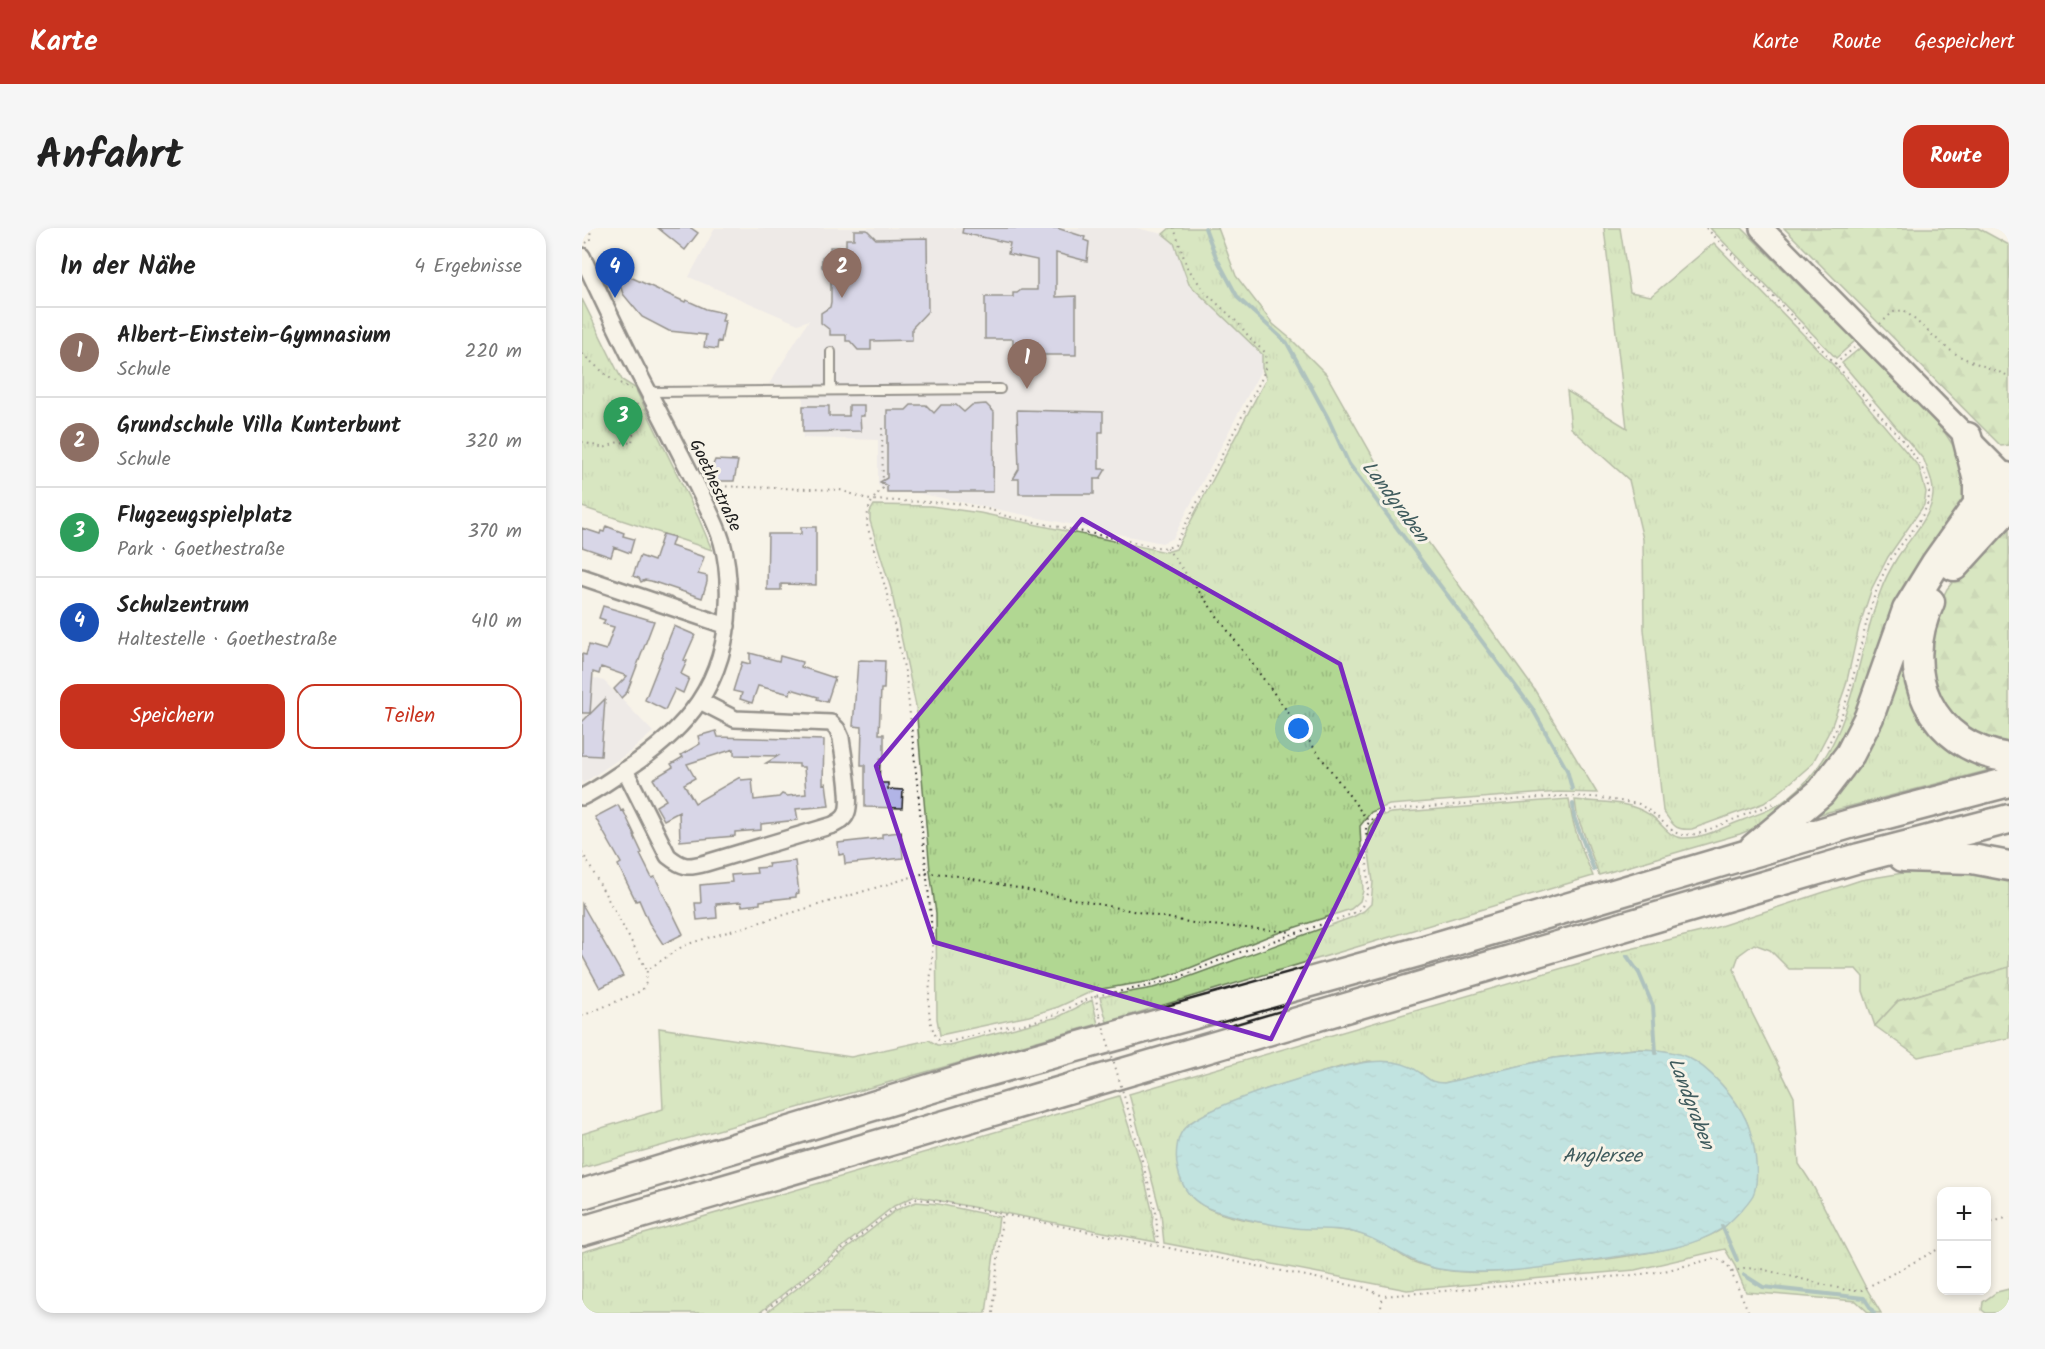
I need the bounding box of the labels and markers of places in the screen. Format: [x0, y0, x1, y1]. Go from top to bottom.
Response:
pin: 4 [596, 248, 634, 298]
pin: 2 [822, 248, 862, 298]
pin: 1 [1008, 340, 1046, 389]
pin: 3 [604, 398, 642, 447]

